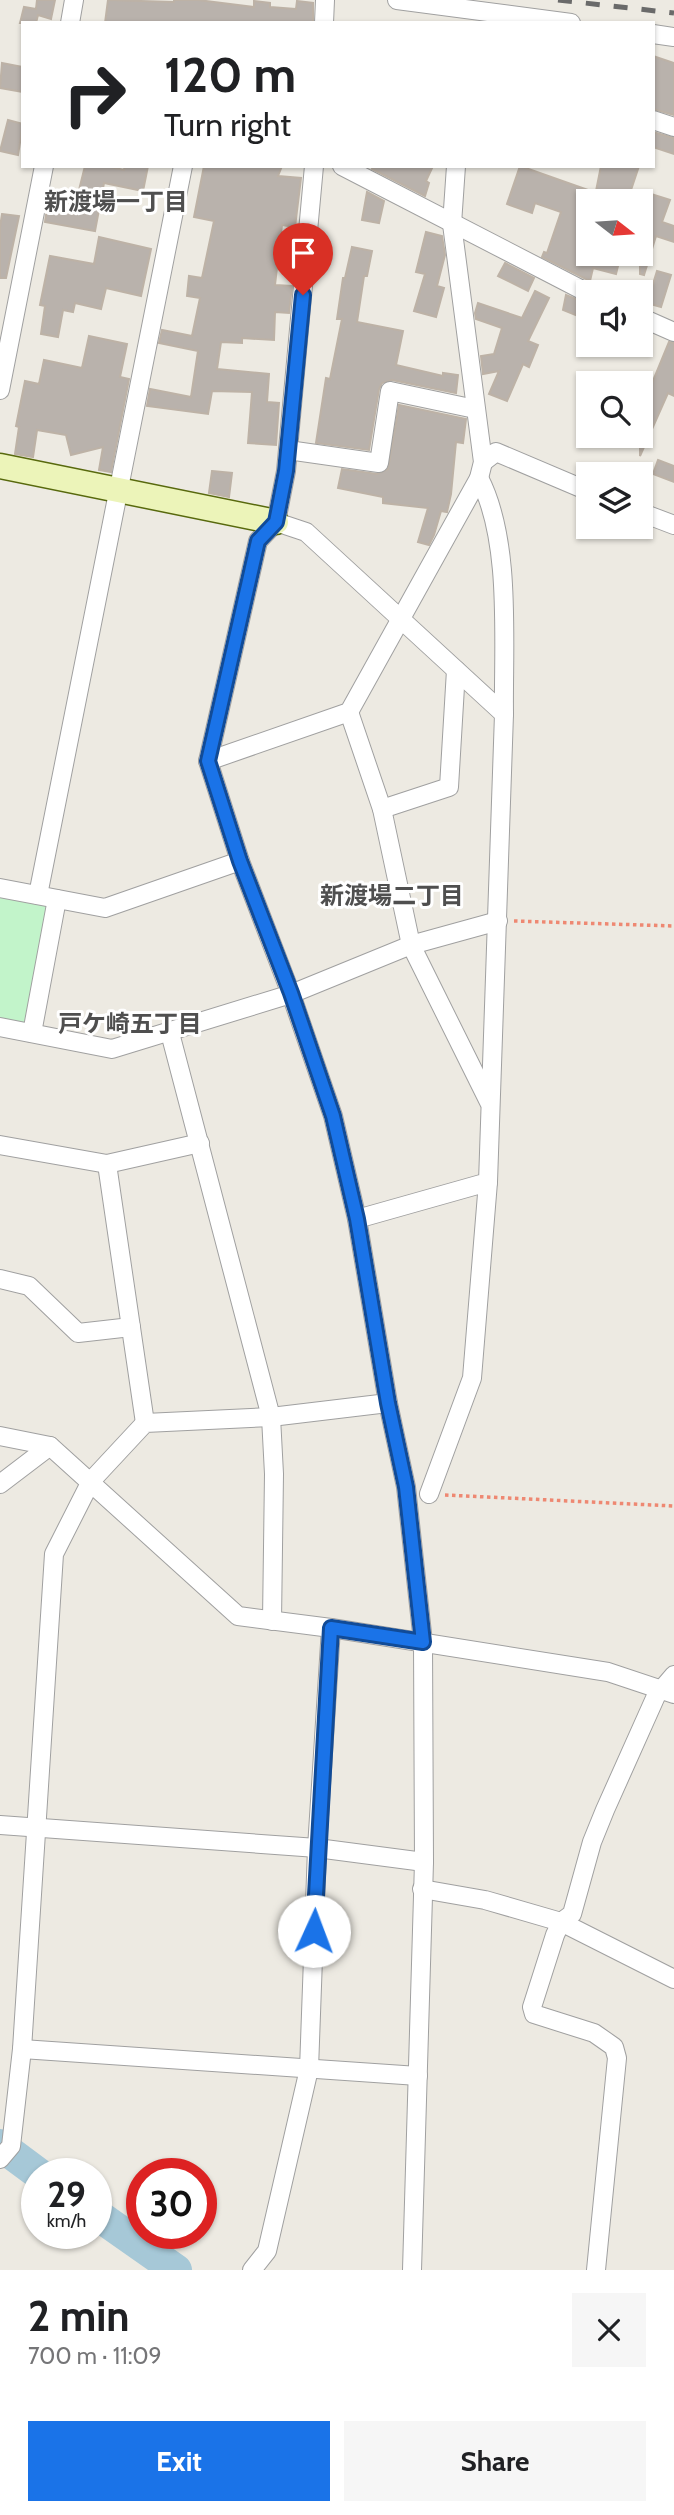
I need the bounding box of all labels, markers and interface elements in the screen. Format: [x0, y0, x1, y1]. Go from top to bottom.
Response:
text: 120 m [164, 45, 296, 104]
icon: right [49, 49, 140, 140]
text: Turn right [164, 105, 291, 144]
district label: 新渡場一丁目 [44, 187, 188, 216]
north arrow [576, 189, 653, 266]
map controls [576, 189, 653, 539]
pin [273, 223, 333, 295]
icon: arrive [284, 234, 322, 272]
button: sound [576, 280, 653, 357]
button: search [576, 371, 653, 448]
button: layers [576, 462, 653, 539]
district label: 新渡場二丁目 [320, 881, 464, 910]
district label: 戸ケ崎五丁目 [58, 1009, 202, 1038]
position arrow [277, 1894, 351, 1968]
speed limit sign: 30 [126, 2158, 217, 2249]
text: 29 [47, 2173, 86, 2216]
text: km/h [47, 2210, 86, 2232]
text: 2 min [28, 2290, 129, 2342]
button: close [572, 2293, 646, 2367]
text: 700 m · 11:09 [28, 2342, 162, 2370]
button: Exit [28, 2421, 330, 2501]
button: Share [344, 2421, 646, 2501]

